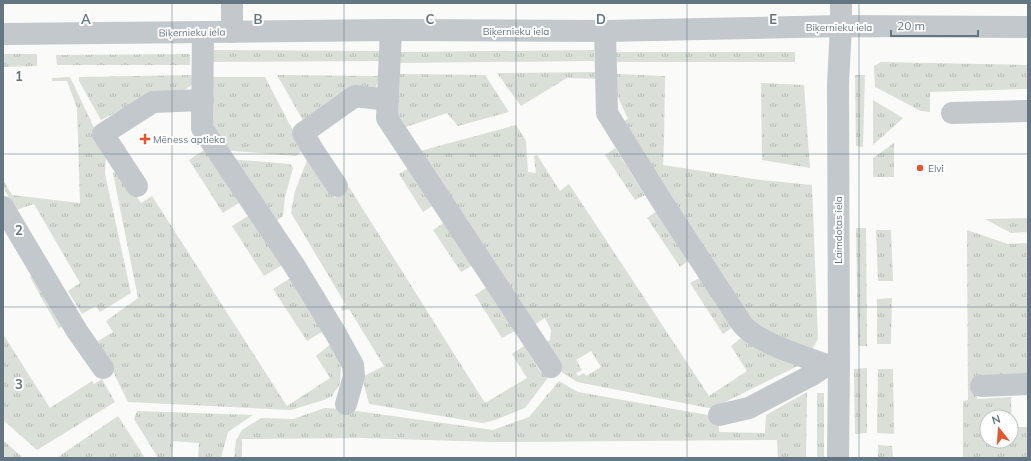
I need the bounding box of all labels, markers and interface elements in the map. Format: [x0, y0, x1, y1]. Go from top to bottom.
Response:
text: A [81, 11, 91, 27]
text: B [254, 11, 263, 27]
text: C [426, 11, 435, 27]
text: D [596, 11, 606, 27]
text: E [769, 11, 777, 27]
scale bar [891, 12, 978, 38]
text: 20 m [897, 18, 925, 33]
street label: Biķernieku iela [806, 21, 872, 34]
street label: Biķernieku iela [159, 25, 225, 40]
street label: Biķernieku iela [483, 25, 549, 38]
text: 1 [15, 68, 23, 84]
place label: Mēness aptieka [153, 133, 225, 146]
marker: Mēness aptieka [140, 134, 150, 144]
place label: Elvi [928, 162, 944, 175]
marker: Elvi [915, 163, 925, 173]
street label: Laimdotas iela [832, 196, 845, 264]
text: 2 [15, 222, 23, 238]
text: 3 [15, 376, 23, 392]
north arrow [979, 409, 1019, 449]
text: N [990, 412, 1002, 427]

